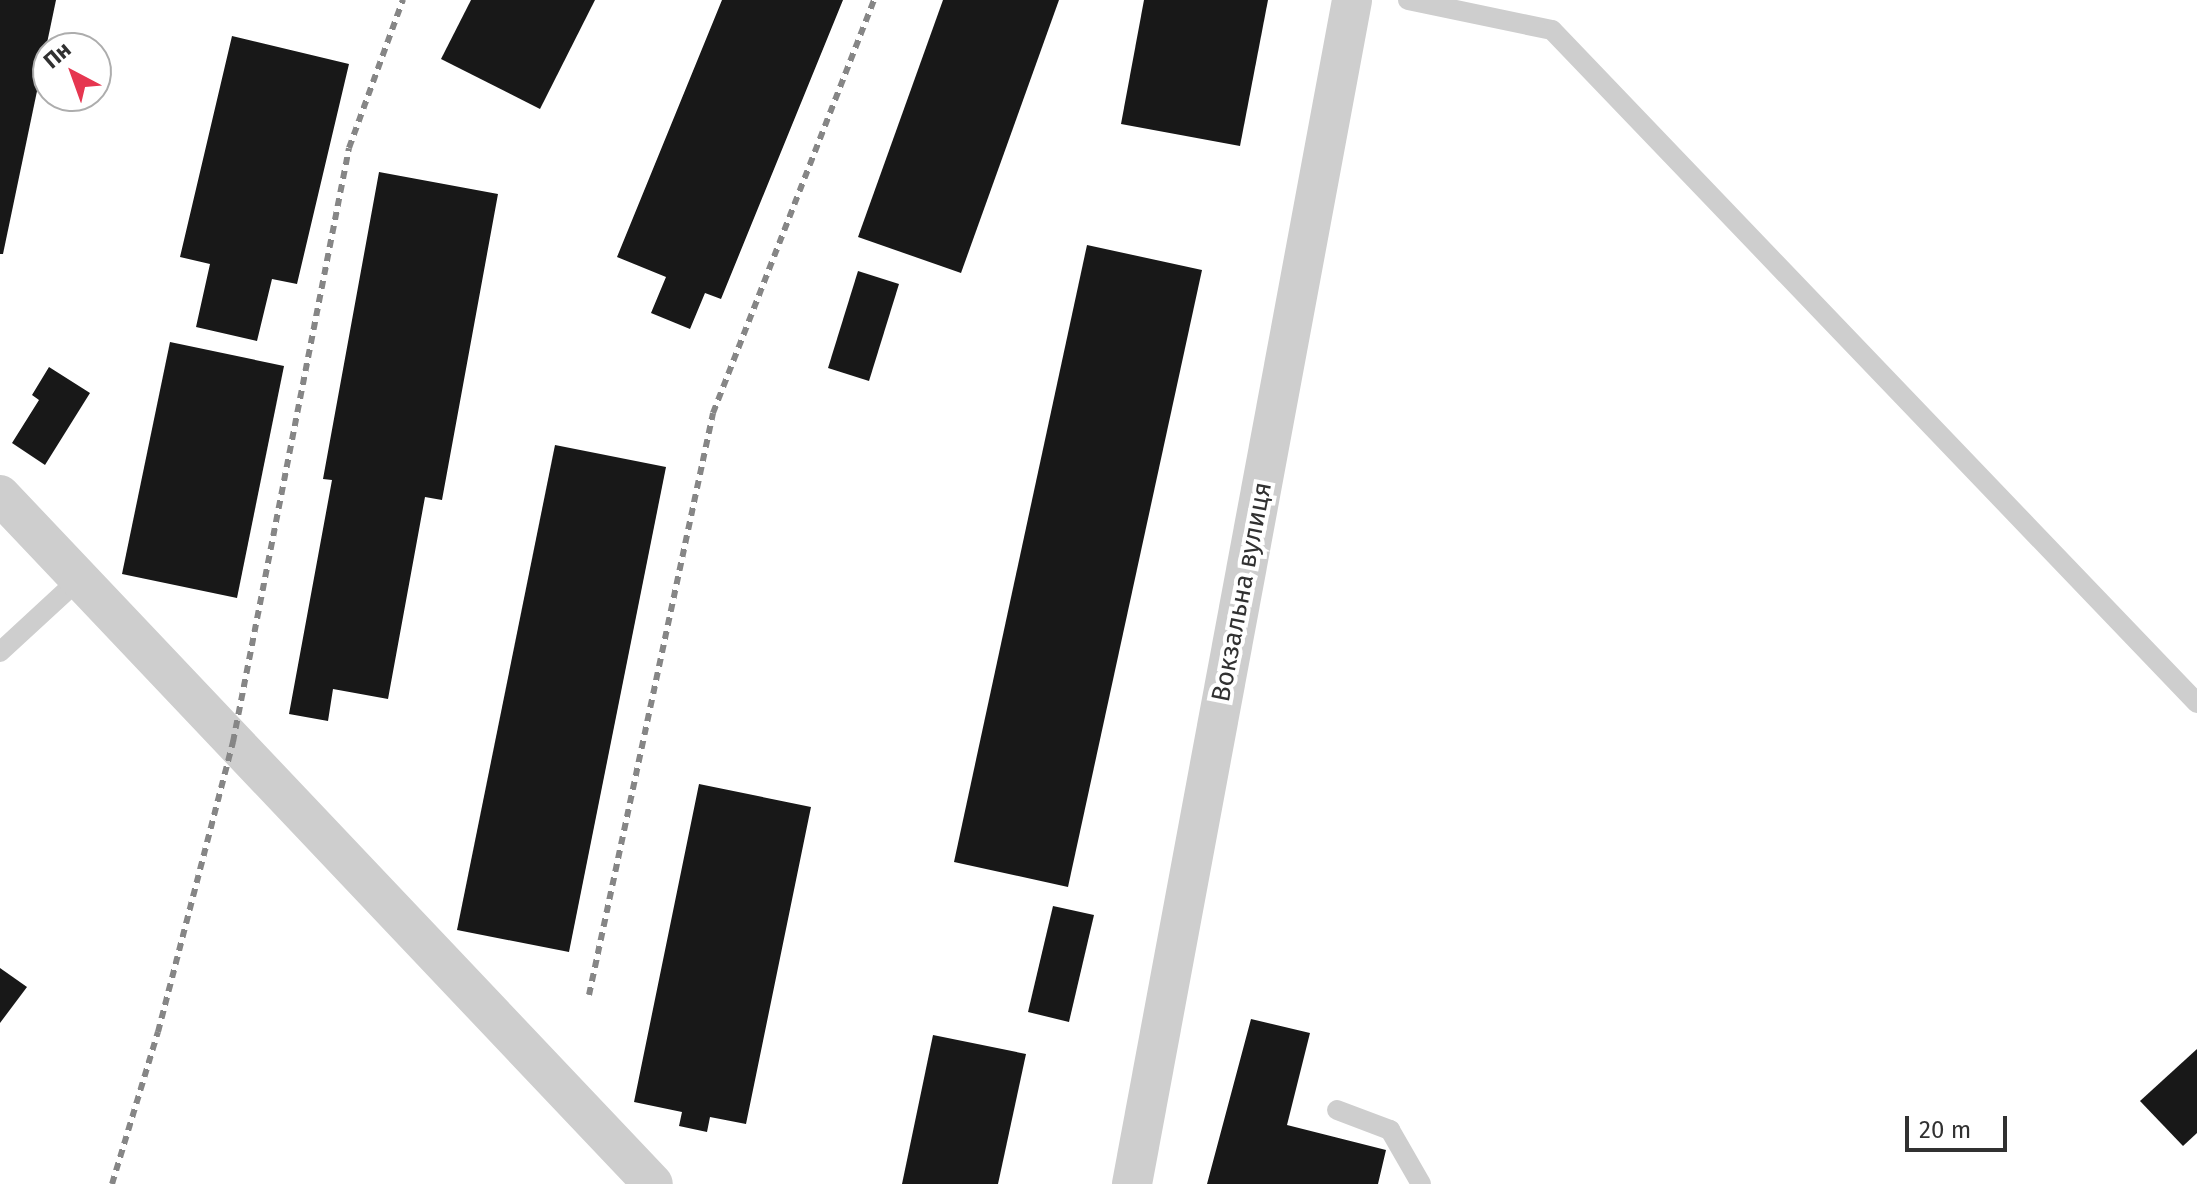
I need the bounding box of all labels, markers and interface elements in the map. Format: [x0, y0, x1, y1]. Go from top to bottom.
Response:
north arrow [32, 32, 112, 112]
text: Пн [38, 36, 76, 74]
street label: Вокзальна вулиця [1205, 480, 1279, 704]
scale bar [1909, 1100, 2011, 1150]
text: 20 m [1919, 1116, 1971, 1144]

